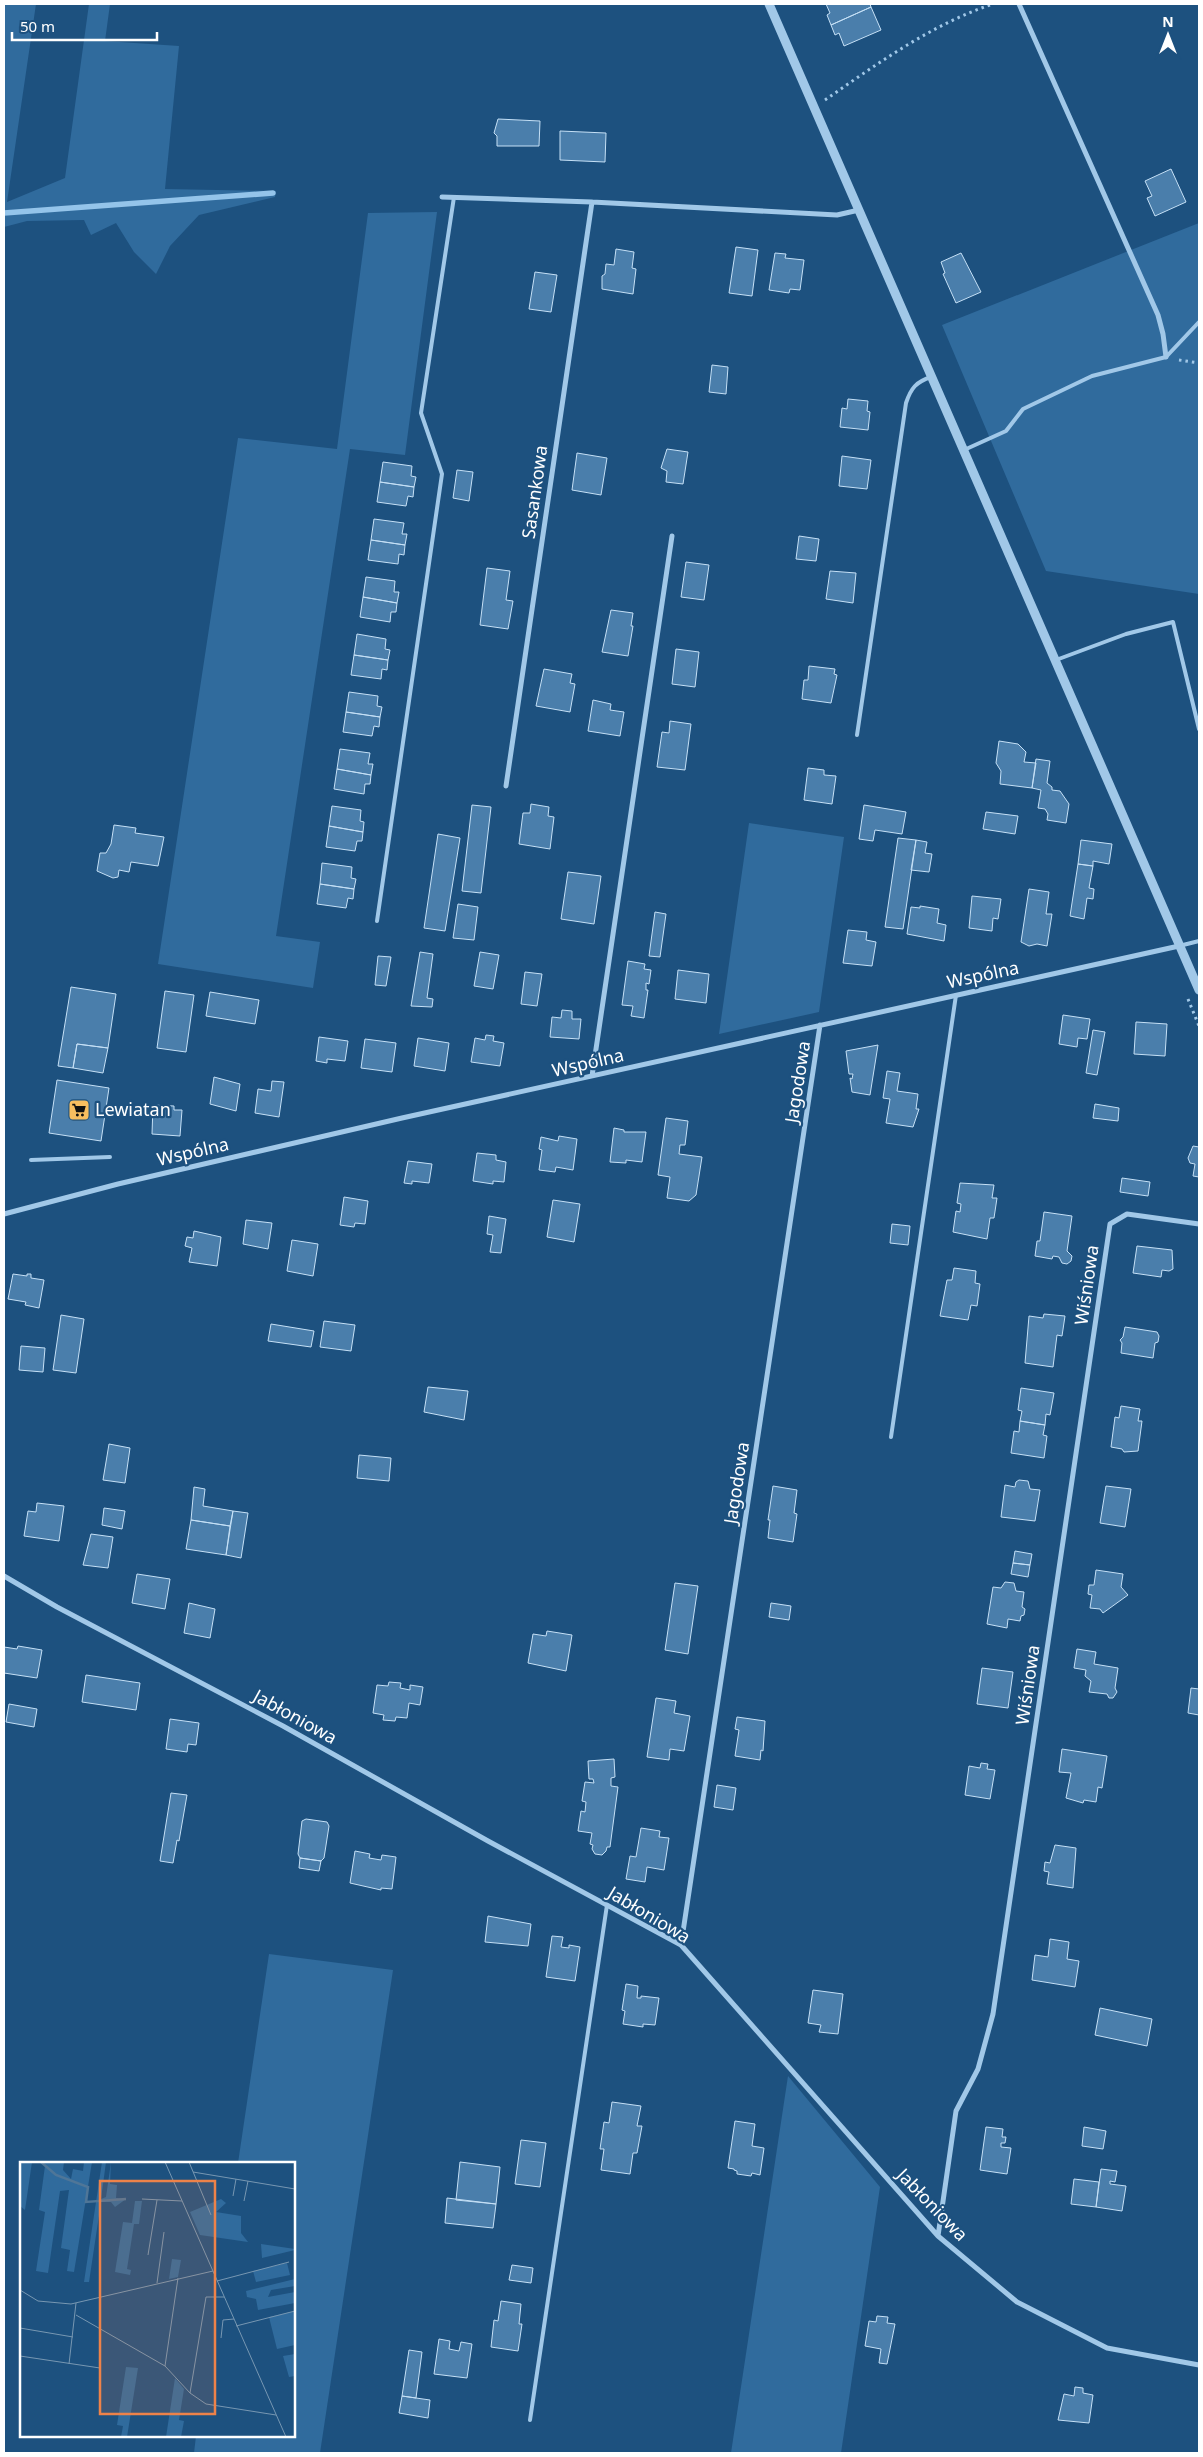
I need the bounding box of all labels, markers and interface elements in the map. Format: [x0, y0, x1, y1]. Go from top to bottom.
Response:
scale bar [12, 10, 158, 42]
north arrow [1143, 10, 1193, 60]
text: N [1162, 12, 1174, 31]
text: 50 m [20, 16, 55, 36]
street label: Sasankowa [516, 444, 552, 540]
street label: Wspólna [945, 955, 1021, 993]
street label: Jagodowa [778, 1039, 815, 1127]
street label: Wspólna [550, 1042, 626, 1082]
place label: Lewiatan [95, 1097, 171, 1121]
supermarket icon: Lewiatan [67, 1098, 91, 1122]
street label: Wspólna [155, 1131, 231, 1171]
street label: Wiśniowa [1069, 1243, 1103, 1326]
street label: Jagodowa [717, 1440, 754, 1528]
street label: Wiśniowa [1010, 1643, 1044, 1726]
street label: Jabłoniowa [248, 1682, 342, 1749]
street label: Jabłoniowa [602, 1879, 695, 1948]
street label: Jabłoniowa [891, 2161, 973, 2246]
inset map [20, 2162, 295, 2437]

